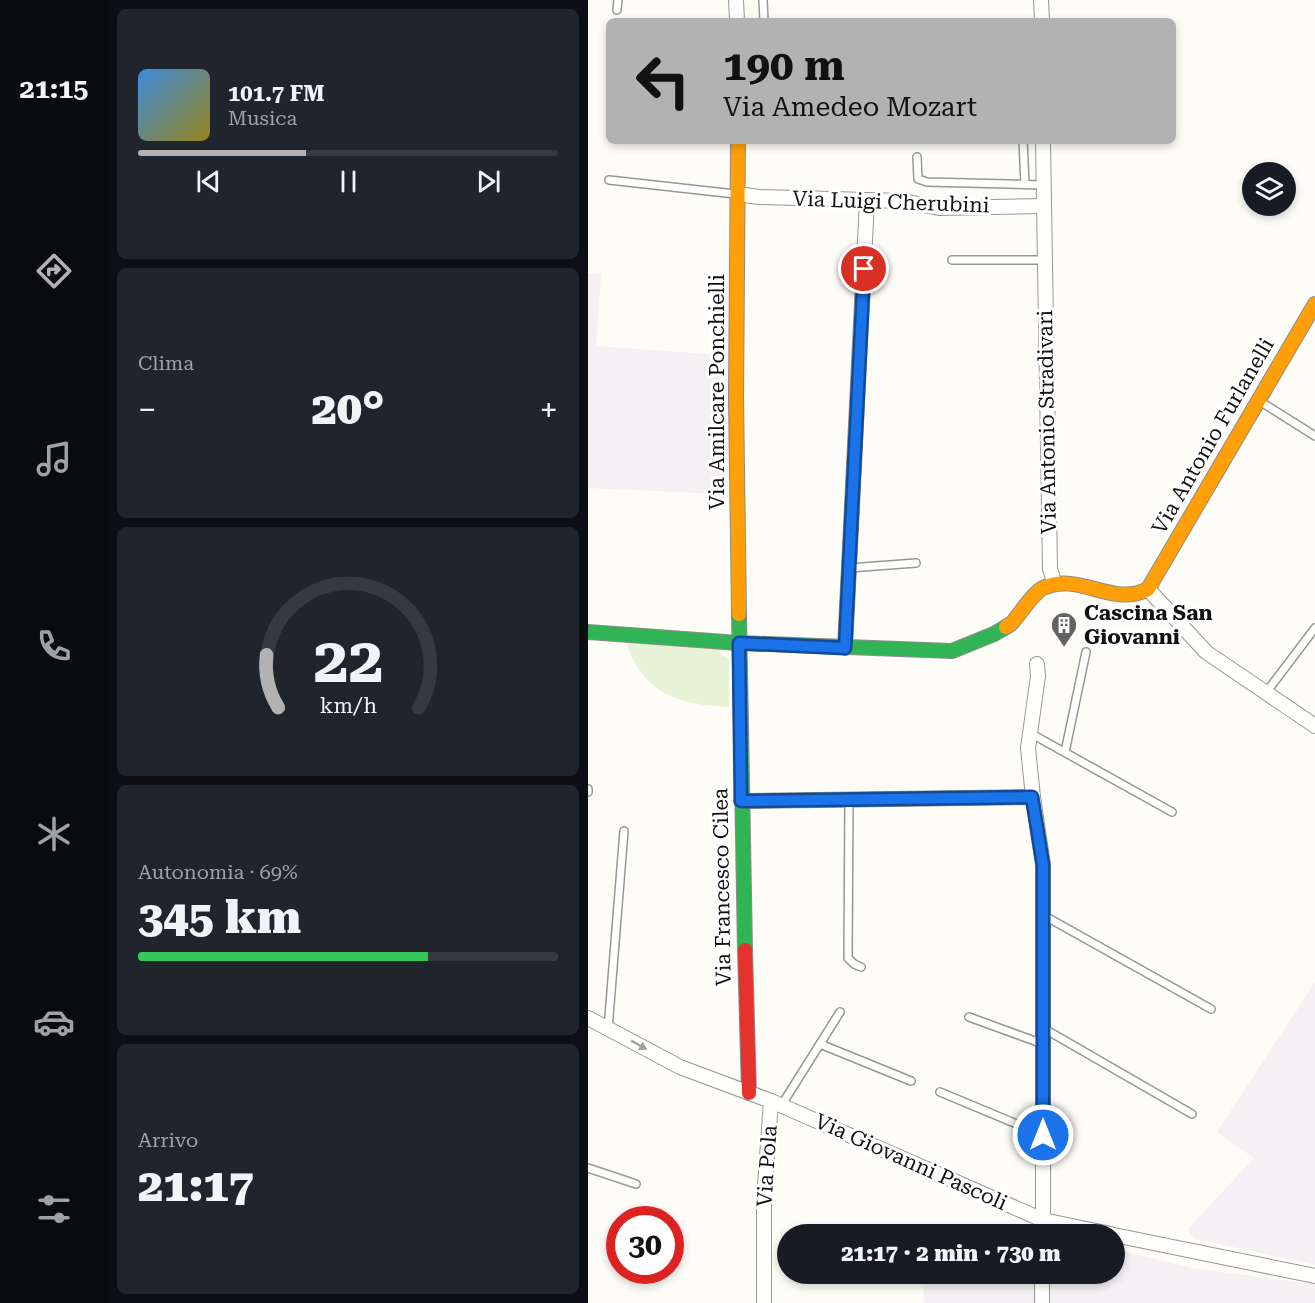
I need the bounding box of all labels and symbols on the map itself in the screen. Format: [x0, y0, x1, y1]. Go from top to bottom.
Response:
street label: Via Luigi Cherubini [792, 187, 990, 217]
pin [838, 243, 889, 294]
street label: Via Amilcare Ponchielli [705, 274, 729, 510]
street label: Via Antonio Stradivari [1033, 309, 1061, 534]
street label: Via Antonio Furlanelli [1147, 334, 1279, 538]
place label: Cascina San Giovanni [1084, 601, 1213, 649]
building icon: Cascina San Giovanni [1049, 610, 1079, 648]
street label: Via Francesco Cilea [708, 787, 736, 986]
one-way arrow [631, 1040, 648, 1050]
position arrow [1011, 1103, 1075, 1167]
street label: Via Giovanni Pascoli [811, 1109, 1011, 1215]
street label: Via Pola [752, 1124, 782, 1208]
speed limit sign: 30 [606, 1206, 684, 1284]

